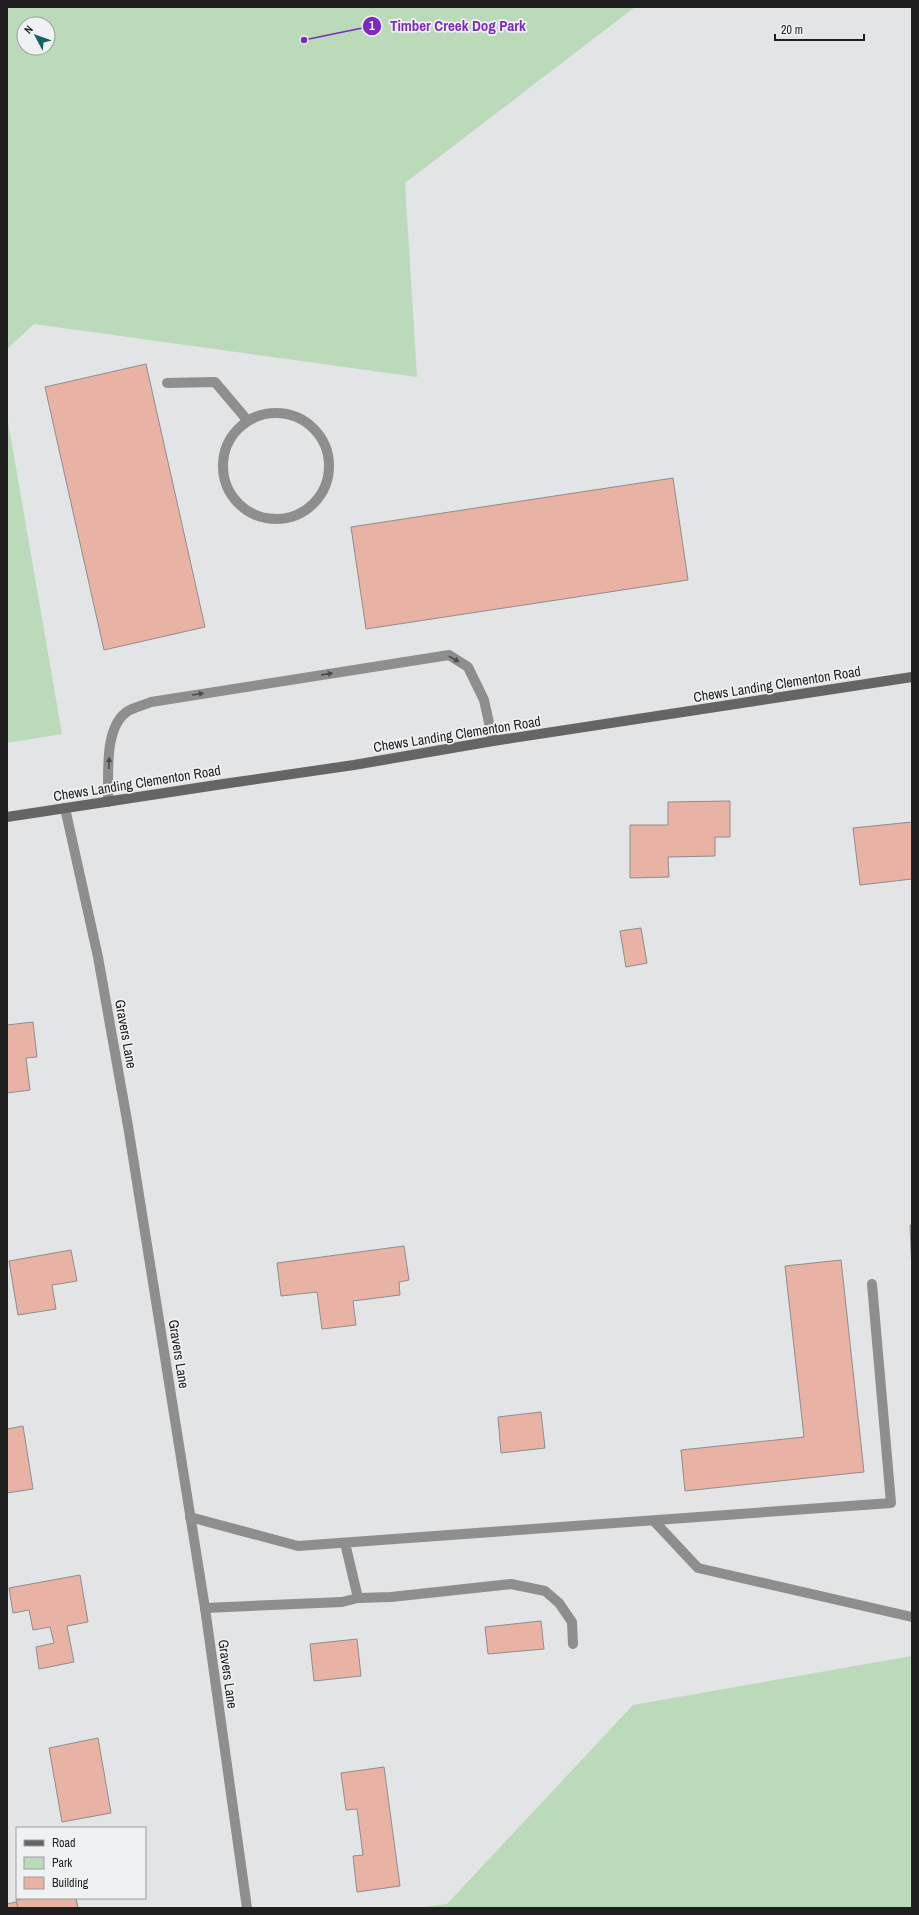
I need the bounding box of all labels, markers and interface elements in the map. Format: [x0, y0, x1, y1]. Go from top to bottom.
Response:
callout: Timber Creek Dog Park [362, 12, 534, 39]
text: Timber Creek Dog Park [390, 15, 526, 36]
north arrow [16, 16, 56, 56]
scale bar [775, 16, 864, 42]
text: 1 [369, 18, 375, 34]
text: N [21, 22, 36, 36]
text: 20 m [781, 22, 803, 38]
one-way arrow [448, 655, 460, 662]
street label: Chews Landing Clementon Road [692, 662, 862, 706]
one-way arrow [321, 671, 333, 677]
one-way arrow [192, 691, 204, 697]
street label: Chews Landing Clementon Road [372, 712, 542, 756]
one-way arrow [106, 756, 112, 769]
street label: Chews Landing Clementon Road [52, 761, 222, 805]
street label: Gravers Lane [111, 998, 141, 1070]
street label: Gravers Lane [165, 1318, 193, 1390]
street label: Gravers Lane [214, 1638, 242, 1710]
legend [16, 1827, 146, 1899]
text: Road [52, 1835, 76, 1851]
text: Park [52, 1855, 72, 1871]
text: Building [52, 1875, 89, 1891]

